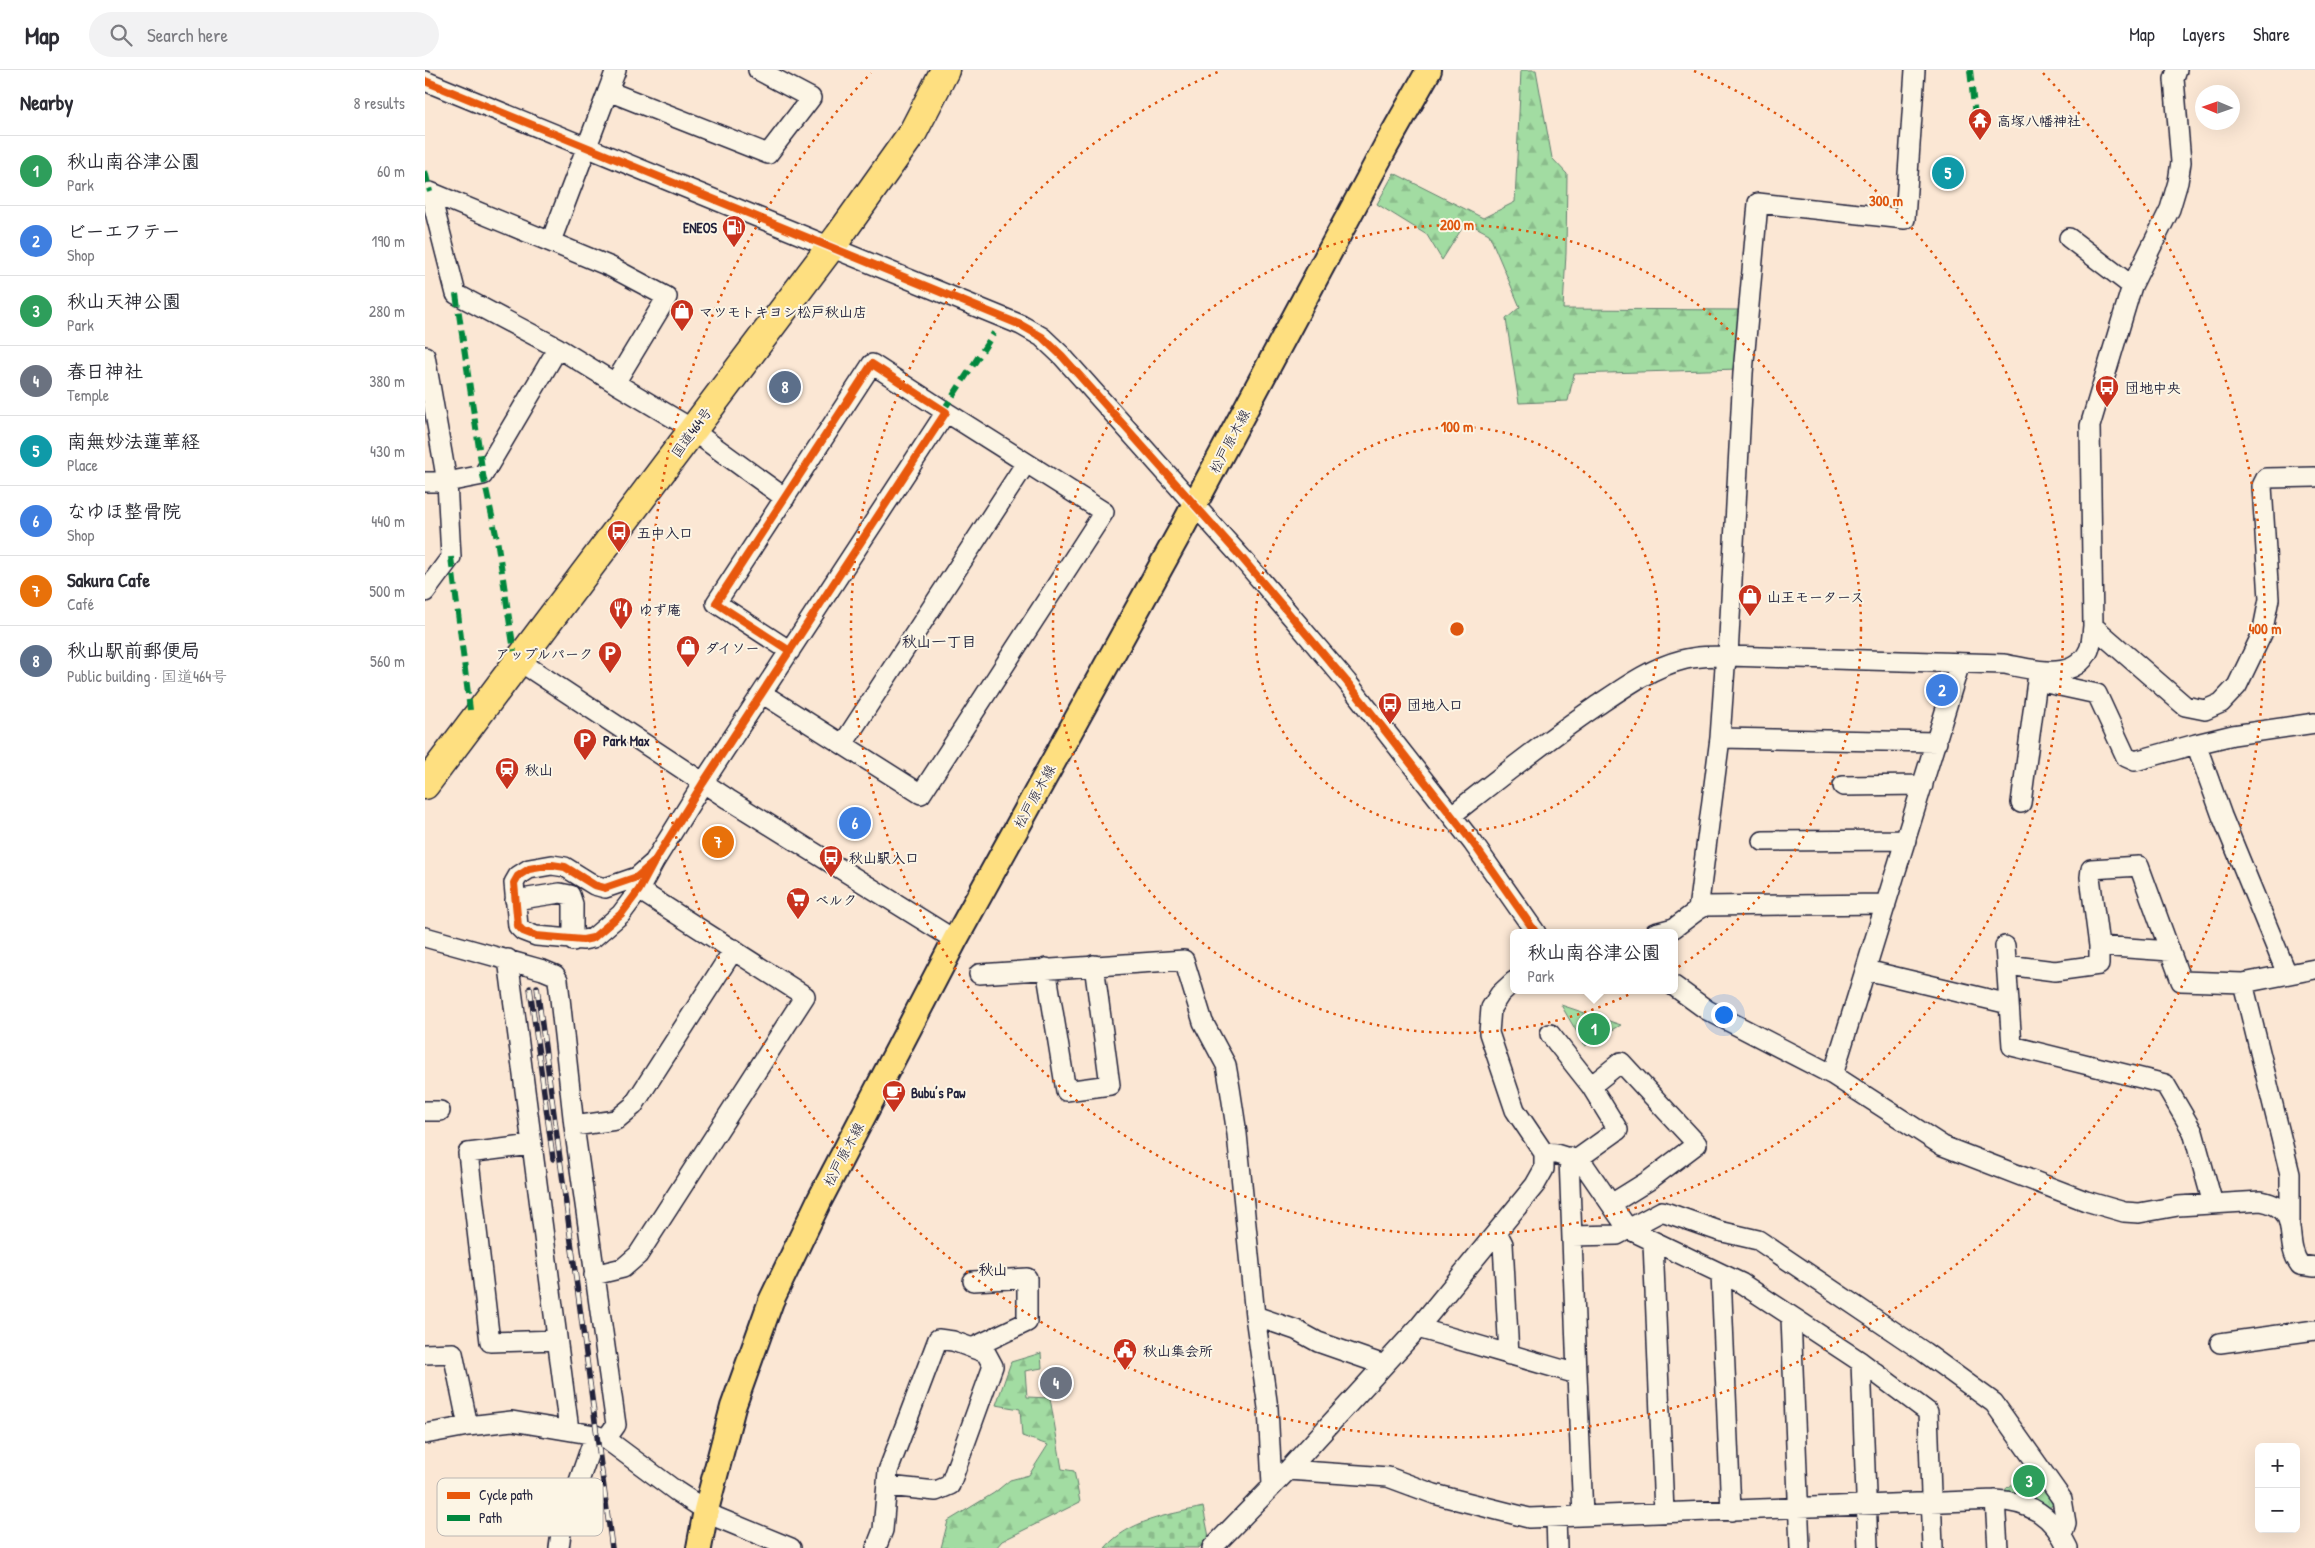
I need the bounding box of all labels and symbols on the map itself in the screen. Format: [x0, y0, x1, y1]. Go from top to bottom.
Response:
north arrow [2195, 85, 2240, 130]
temple icon: 高塚八幡神社 [1967, 107, 1993, 141]
place label: 高塚八幡神社 [1997, 111, 2081, 130]
pin: 5 [1932, 154, 1964, 192]
text: 300 m [1869, 190, 1903, 211]
fuel station icon: ENEOS [721, 214, 747, 248]
text: 200 m [1440, 214, 1474, 235]
place label: ENEOS [683, 218, 718, 237]
shop icon: マツモトキヨシ松戸秋山店 [669, 298, 695, 332]
place label: マツモトキヨシ松戸秋山店 [699, 302, 867, 321]
pin: 8 [769, 368, 801, 406]
bus stop icon: 団地中央 [2094, 374, 2120, 408]
place label: 団地中央 [2125, 378, 2181, 397]
street label: 国道464号 [666, 403, 716, 461]
street label: 松戸原木線 [1204, 406, 1254, 476]
text: 100 m [1441, 416, 1473, 437]
bus stop icon: 五中入口 [606, 519, 632, 553]
place label: 五中入口 [637, 523, 693, 542]
shop icon: 山王モータース [1737, 583, 1763, 617]
place label: 山王モータース [1767, 587, 1864, 606]
restaurant icon: ゆず庵 [608, 596, 634, 630]
place label: ゆず庵 [639, 600, 681, 619]
text: 400 m [2249, 618, 2281, 639]
centre of rings [1448, 620, 1466, 638]
district label: 秋山一丁目 [901, 631, 977, 652]
shop icon: ダイソー [675, 634, 701, 668]
place label: ダイソー [705, 638, 760, 657]
parking icon: アップルパーク [597, 640, 623, 674]
place label: アップルパーク [496, 644, 593, 663]
pin: 2 [1926, 671, 1958, 709]
bus stop icon: 団地入口 [1377, 691, 1403, 725]
place label: 団地入口 [1407, 695, 1463, 714]
parking icon: Park Max [572, 727, 598, 761]
place label: Park Max [603, 731, 650, 750]
station icon: 秋山 [494, 756, 520, 790]
place label: 秋山 [525, 760, 553, 779]
street label: 松戸原木線 [1009, 761, 1059, 831]
pin: 6 [839, 804, 871, 842]
pin: 7 [702, 823, 734, 861]
bus stop icon: 秋山駅入口 [818, 844, 844, 878]
place label: 秋山駅入口 [849, 848, 919, 867]
supermarket icon: ベルク [785, 886, 811, 920]
place label: ベルク [815, 890, 857, 909]
your location [1711, 1002, 1737, 1028]
pin: 1 [1578, 1010, 1610, 1048]
cafe icon: Bubu’s Paw [881, 1079, 907, 1113]
place label: Bubu’s Paw [911, 1083, 966, 1102]
street label: 松戸原木線 [818, 1119, 868, 1189]
district label: 秋山 [978, 1259, 1008, 1280]
public building icon: 秋山集会所 [1112, 1337, 1138, 1371]
place label: 秋山集会所 [1143, 1341, 1213, 1360]
pin: 4 [1040, 1364, 1072, 1402]
pin: 3 [2013, 1462, 2045, 1500]
legend [437, 1478, 603, 1536]
text: Cycle path [479, 1485, 533, 1505]
text: Path [479, 1508, 502, 1527]

